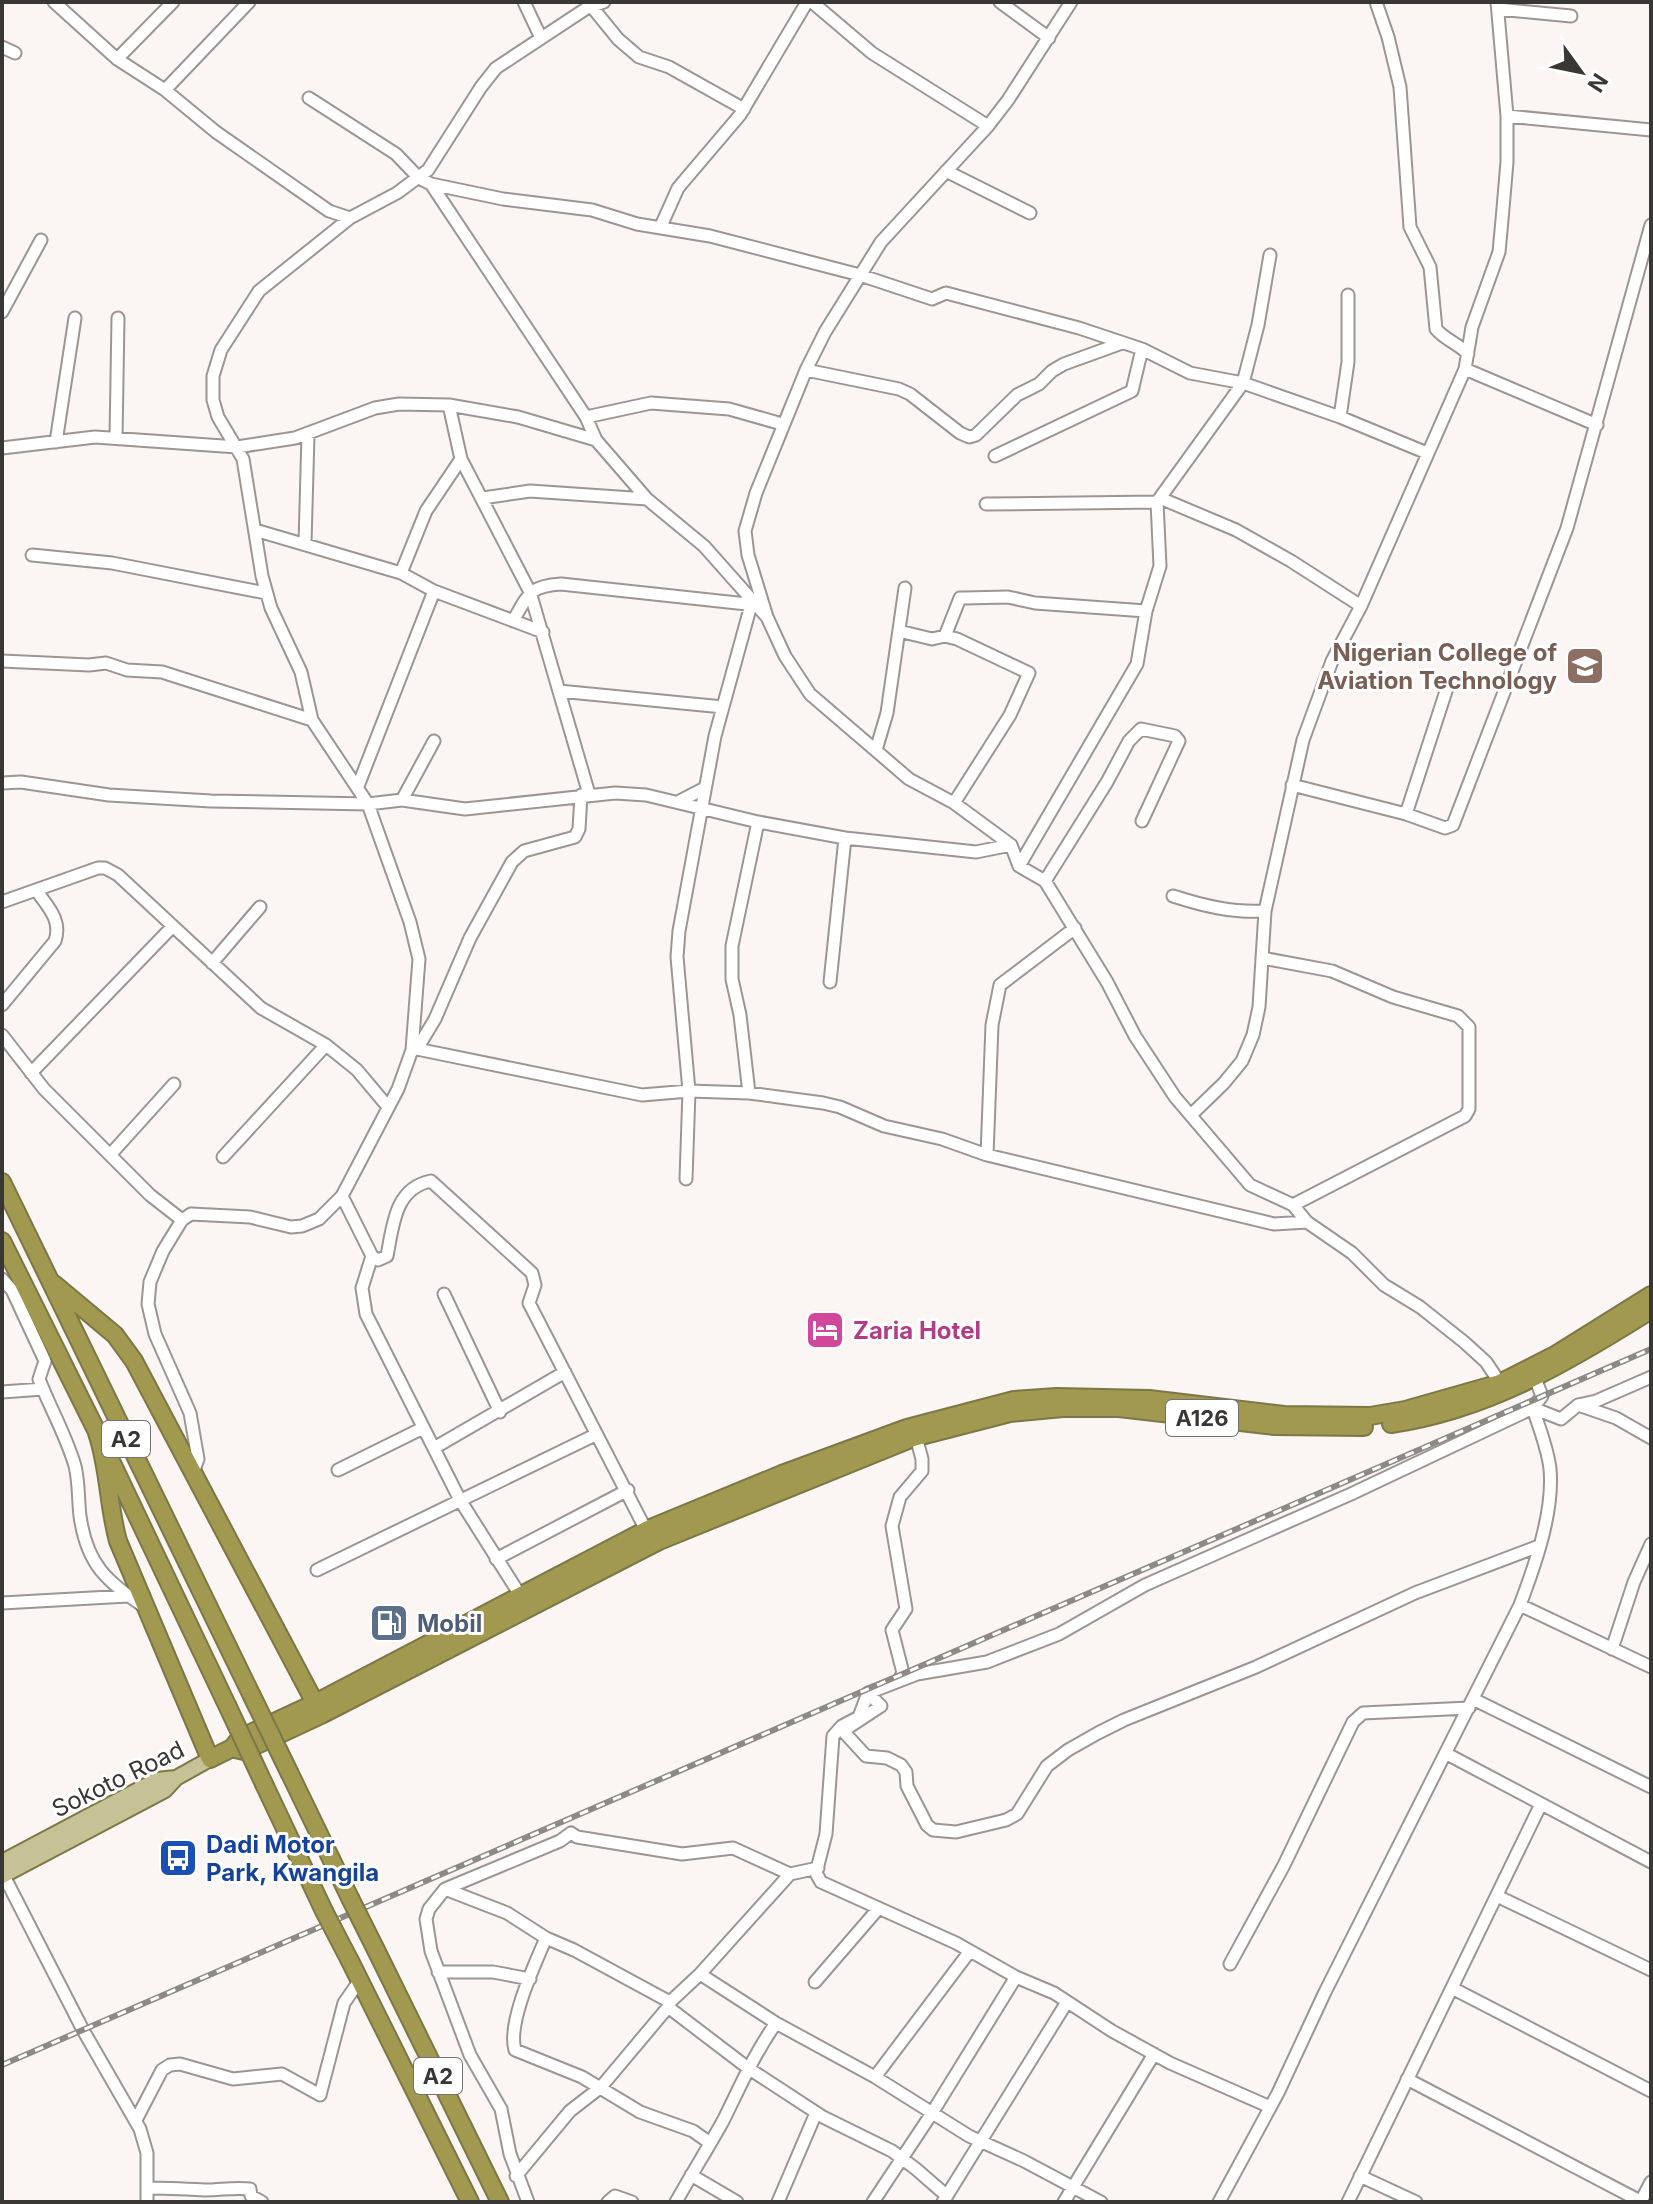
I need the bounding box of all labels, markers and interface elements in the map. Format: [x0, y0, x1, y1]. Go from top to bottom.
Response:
north arrow [1541, 32, 1621, 112]
text: N [1582, 69, 1613, 97]
place label: Nigerian College of Aviation Technology [1317, 638, 1558, 695]
school or university icon: Nigerian College of Aviation Technology [1564, 645, 1606, 687]
hotel icon: Zaria Hotel [804, 1309, 846, 1351]
place label: Zaria Hotel [853, 1316, 981, 1345]
road number: A126 [1166, 1400, 1238, 1436]
road number: A2 [102, 1421, 150, 1457]
fuel station icon: Mobil [368, 1602, 410, 1644]
place label: Mobil [417, 1609, 482, 1638]
street label: Sokoto Road [47, 1735, 189, 1823]
place label: Dadi Motor Park, Kwangila [206, 1830, 379, 1887]
bus stop icon: Dadi Motor Park, Kwangila [157, 1837, 199, 1879]
road number: A2 [414, 2058, 462, 2094]

